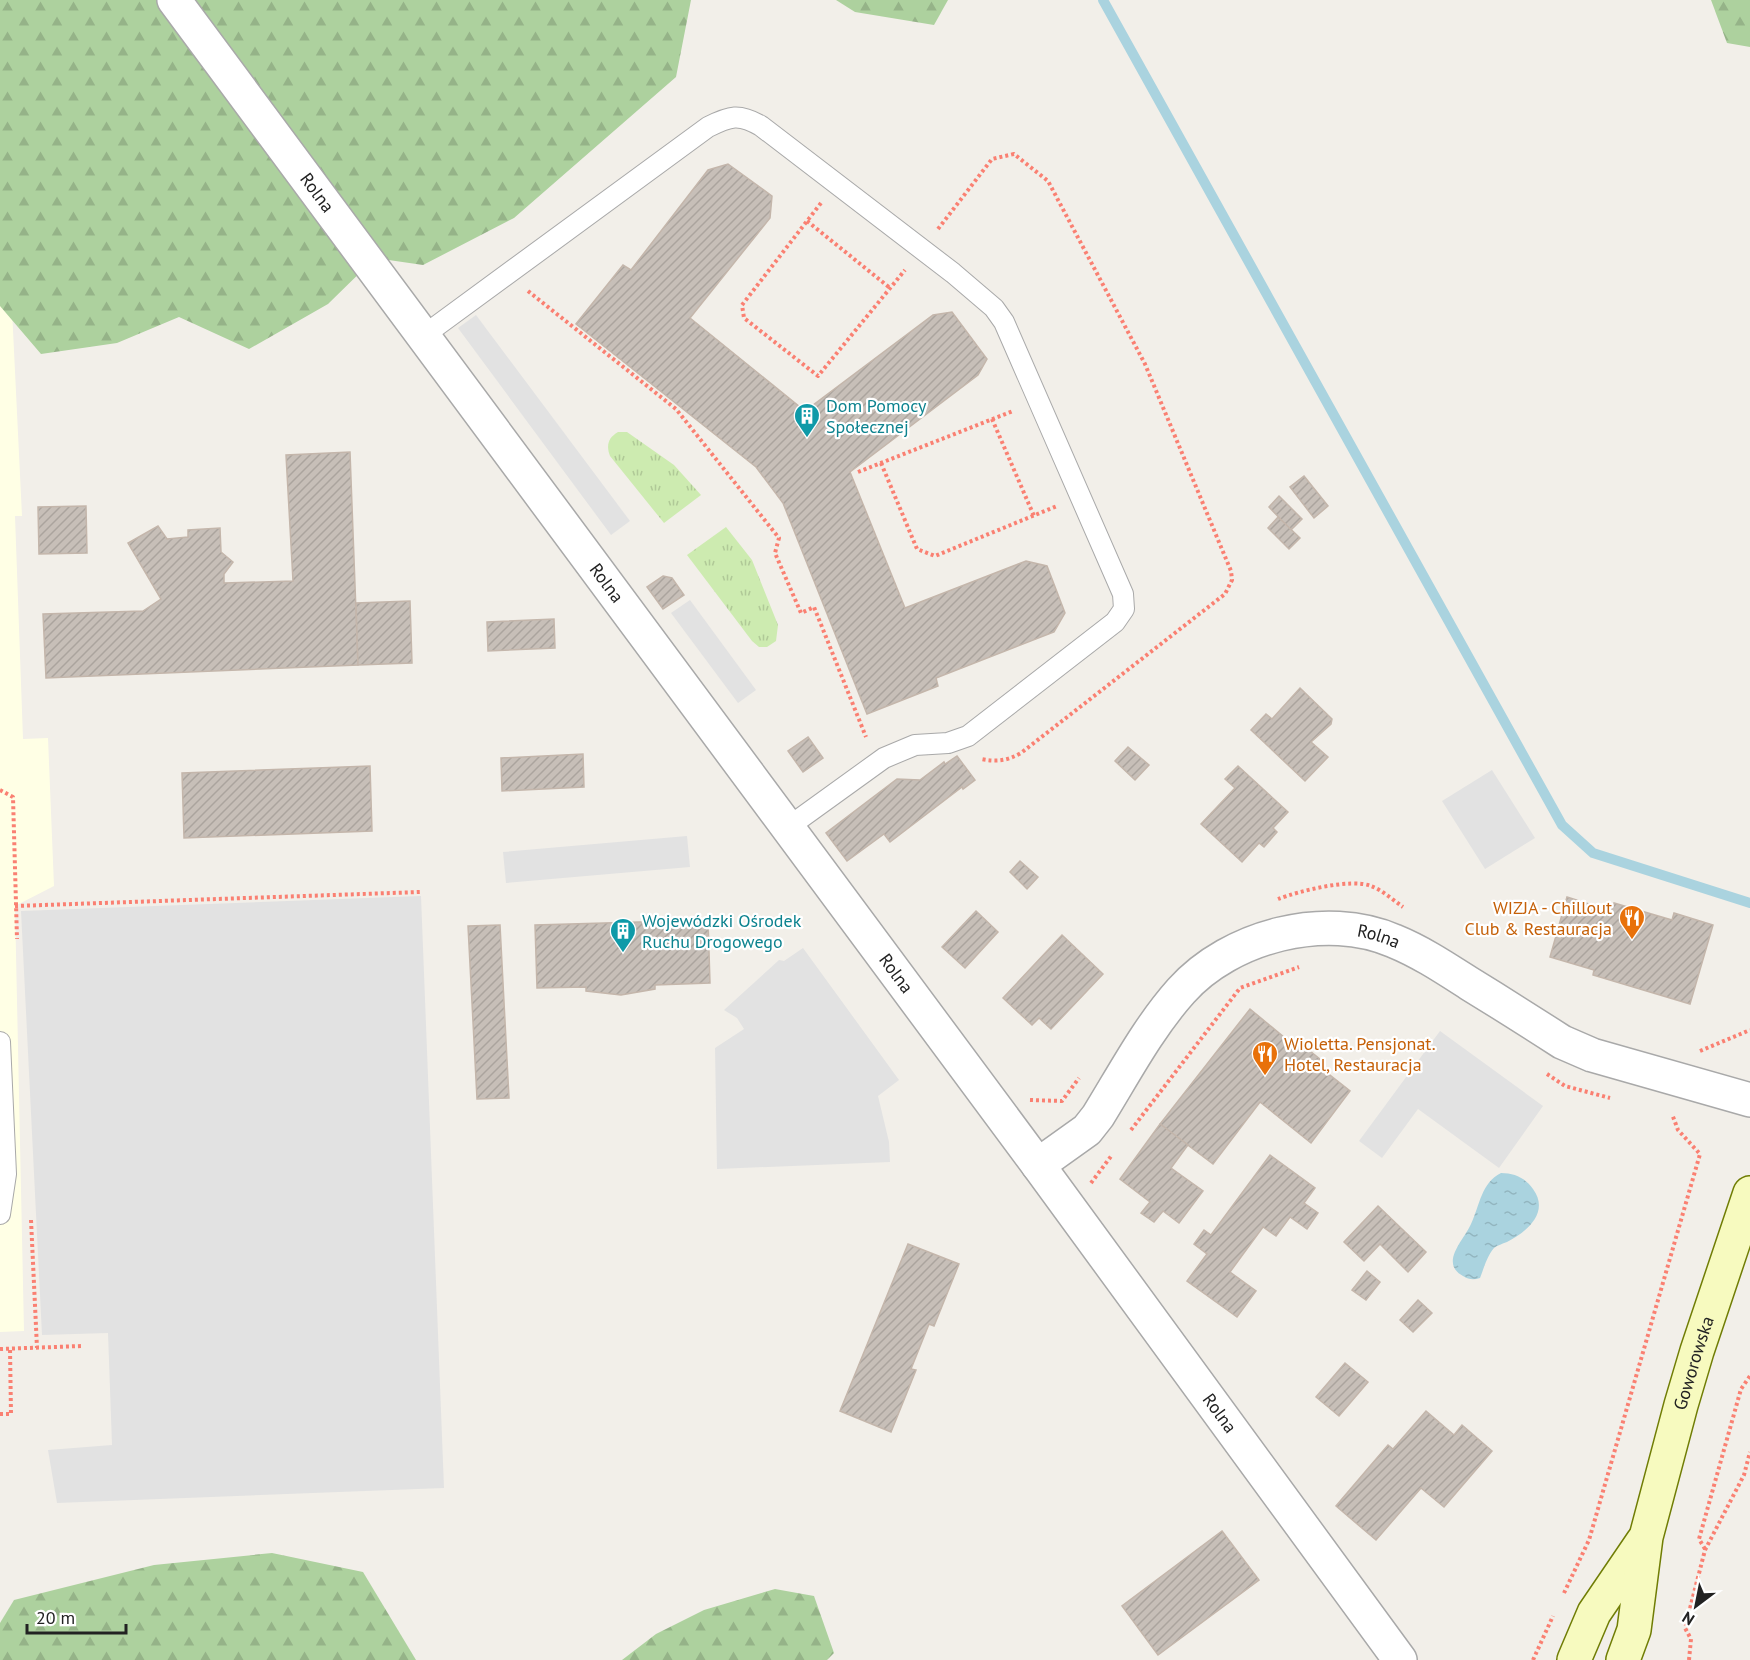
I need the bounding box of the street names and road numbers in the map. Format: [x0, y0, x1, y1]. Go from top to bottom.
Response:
street label: Rolna [295, 168, 340, 217]
street label: Rolna [585, 558, 629, 607]
street label: Rolna [1356, 919, 1404, 953]
street label: Rolna [874, 949, 919, 998]
street label: Goworowska [1668, 1313, 1719, 1413]
street label: Rolna [1198, 1389, 1242, 1437]

